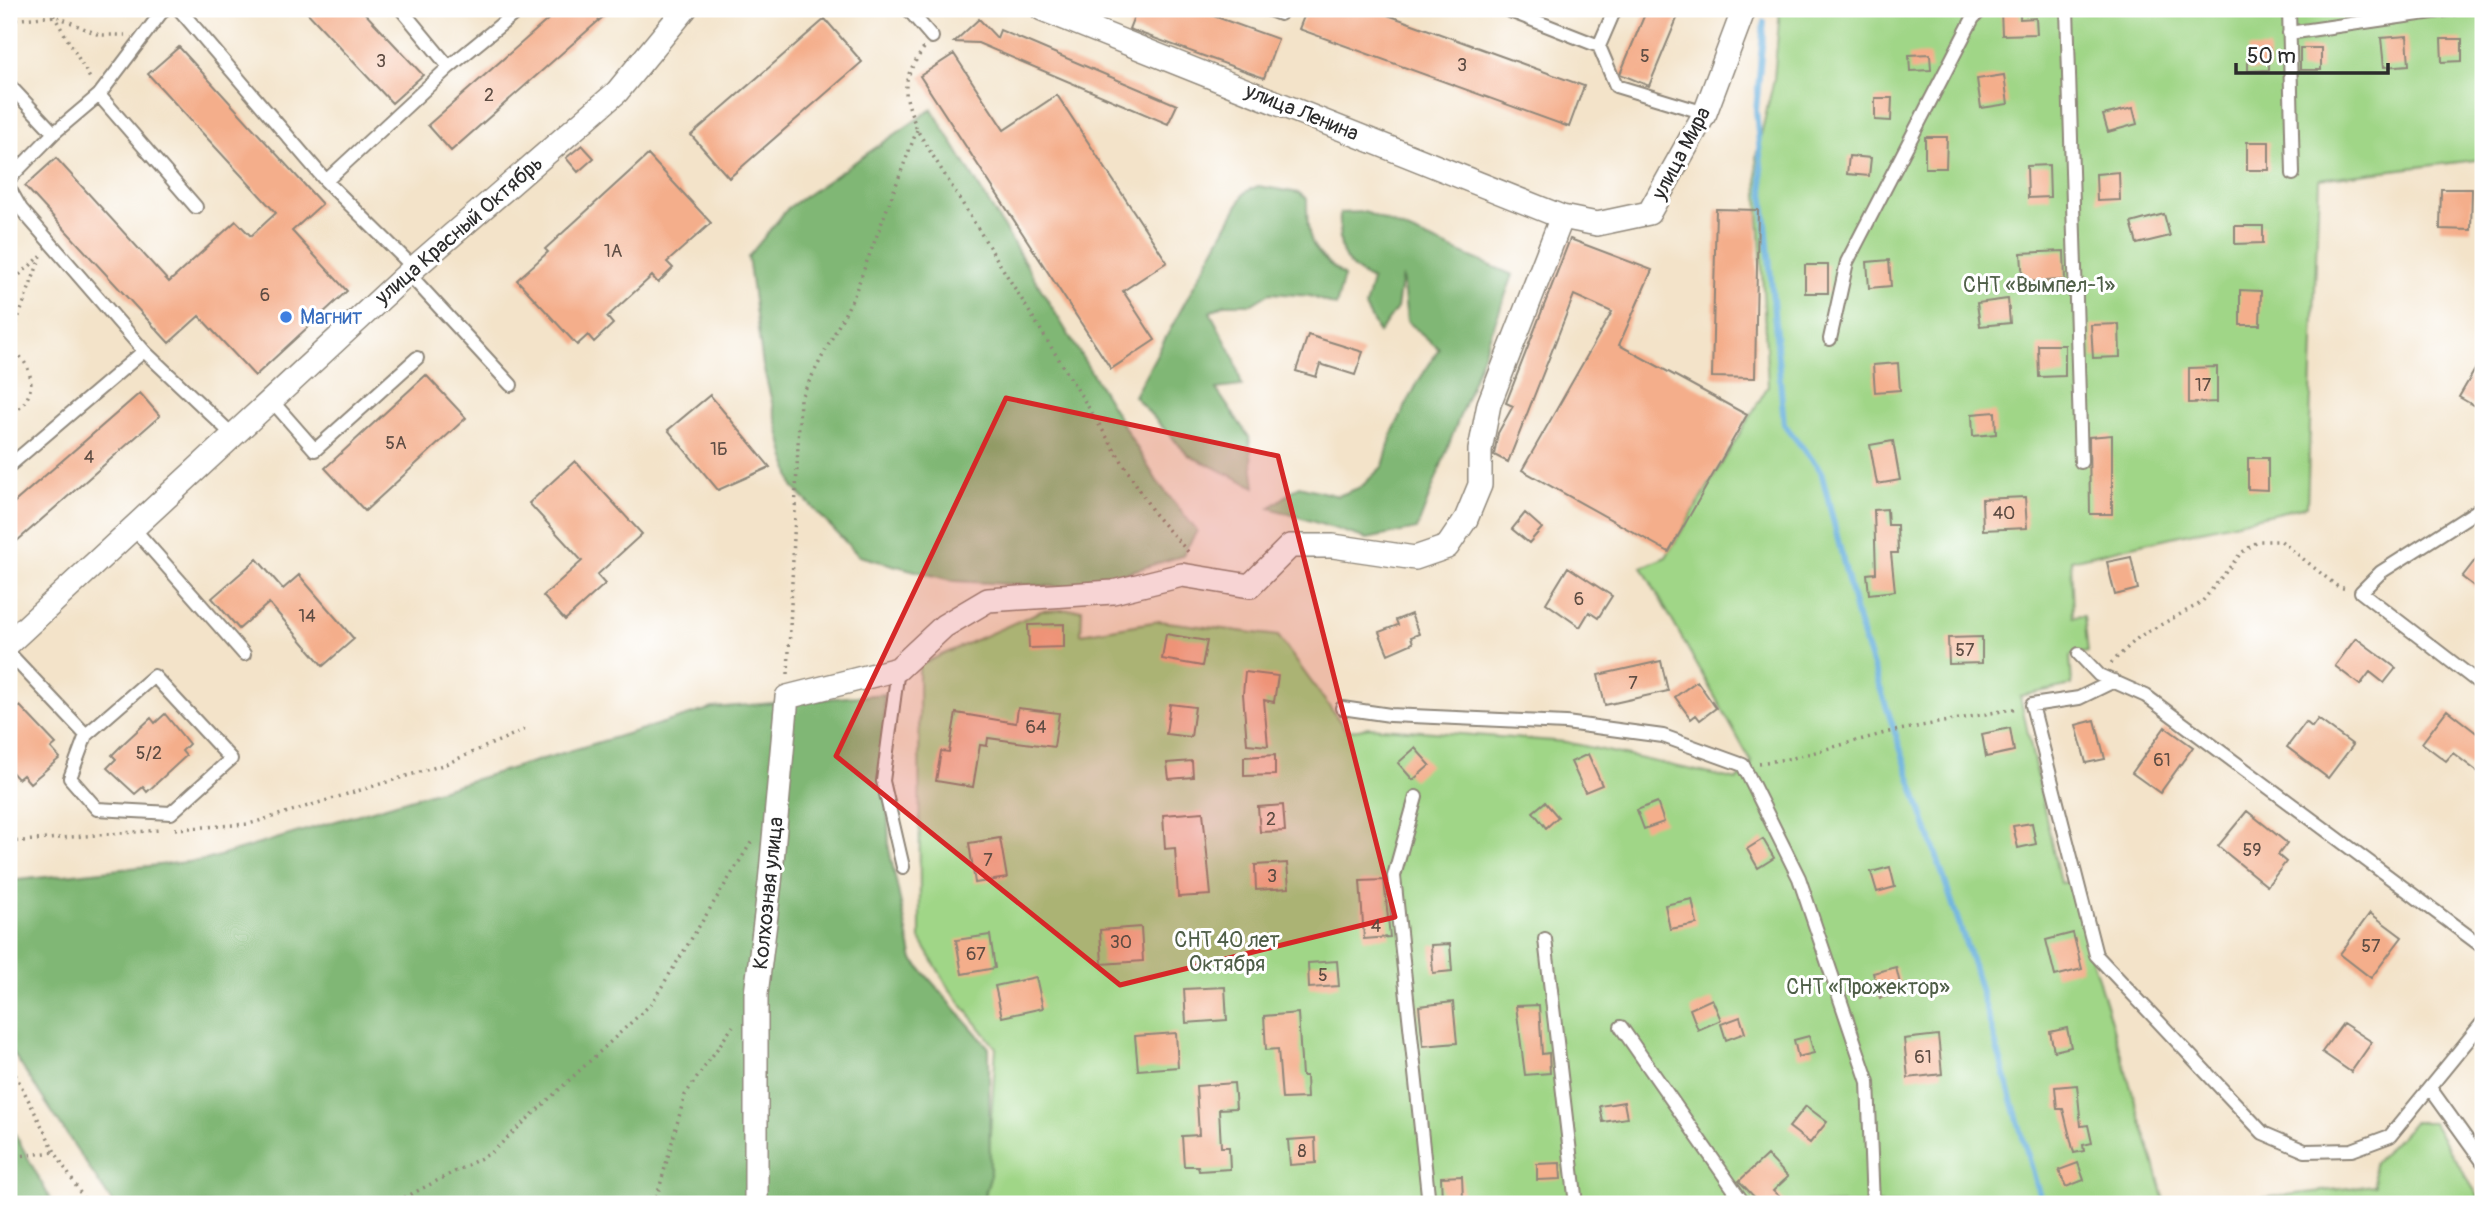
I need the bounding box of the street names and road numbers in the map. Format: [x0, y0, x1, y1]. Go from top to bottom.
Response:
street label: улица Ленина [1240, 77, 1362, 147]
street label: улица Мира [1645, 102, 1717, 205]
street label: улица Красный Октябрь [369, 150, 549, 311]
street label: Колхозная улица [747, 815, 790, 971]

